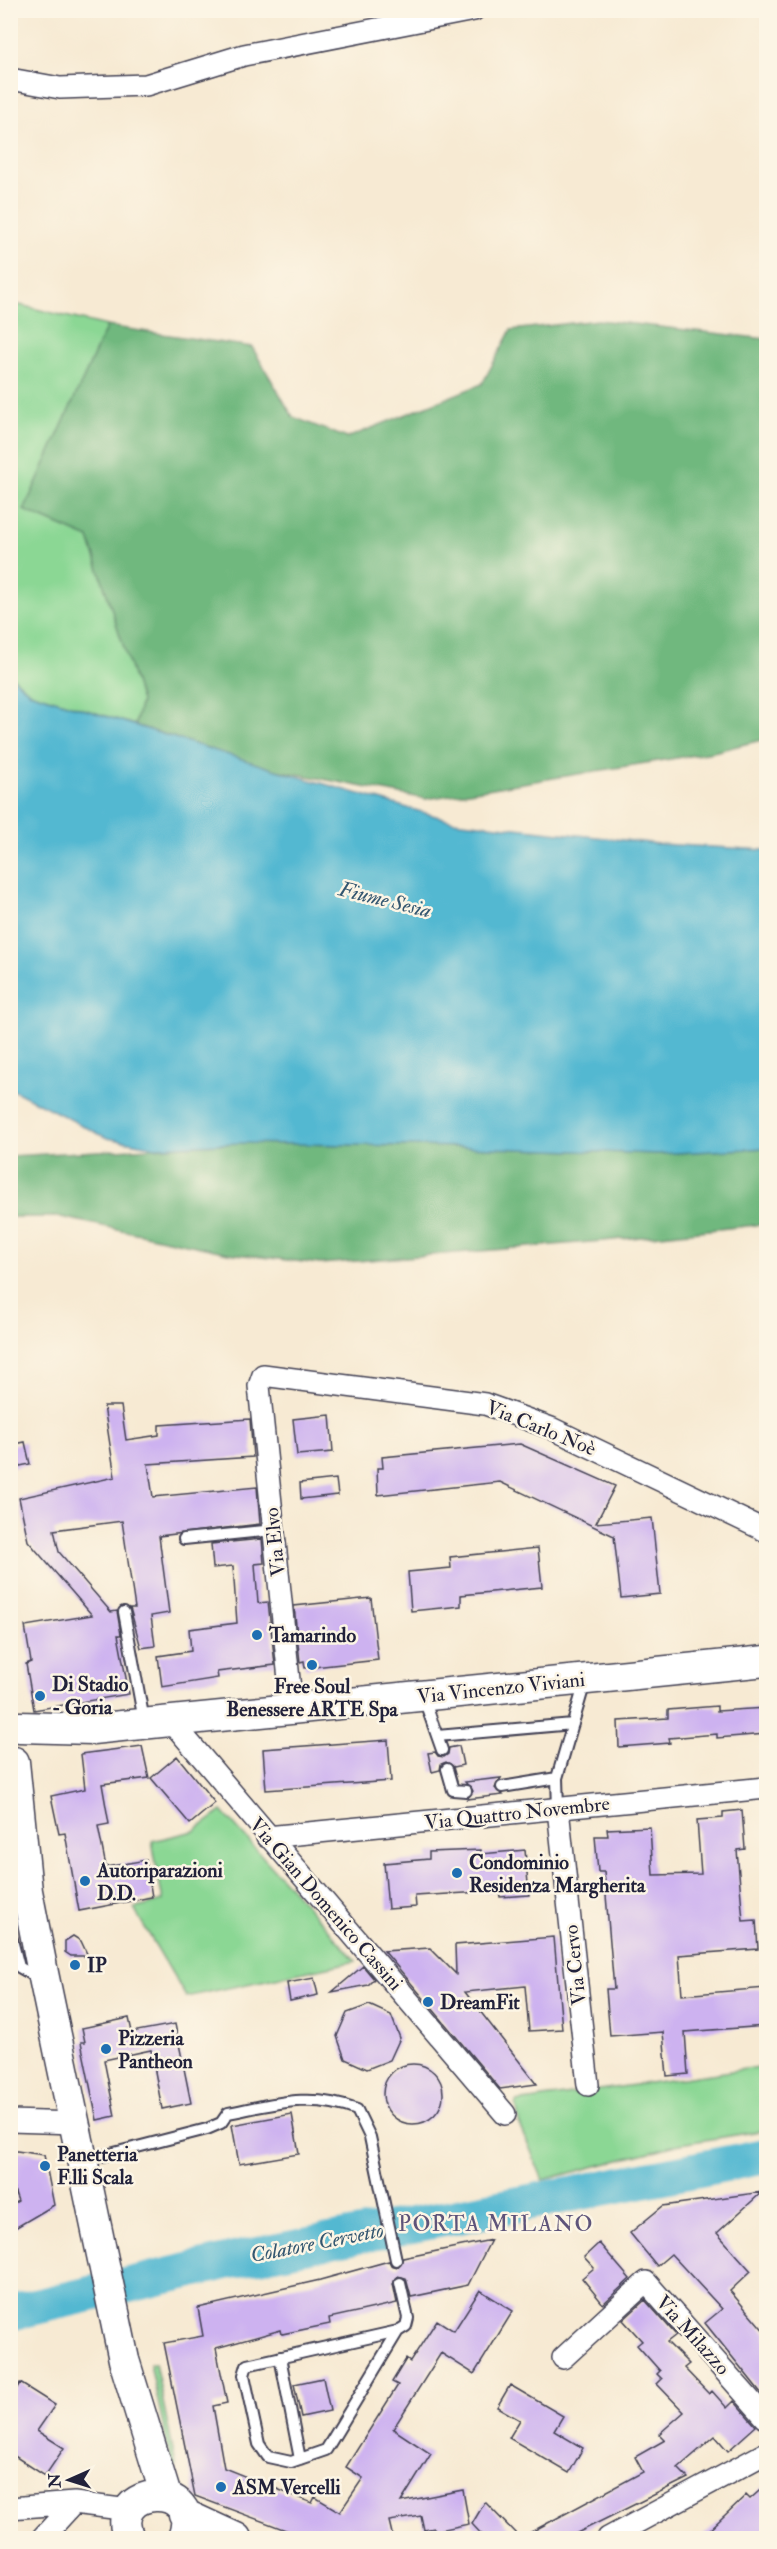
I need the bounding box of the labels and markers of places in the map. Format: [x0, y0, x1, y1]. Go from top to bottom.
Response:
place label: Tamarindo [268, 1623, 356, 1648]
marker: Tamarindo [250, 1628, 264, 1642]
marker: Free Soul Benessere ARTE Spa [305, 1658, 319, 1672]
place label: Di Stadio - Goria [52, 1672, 129, 1720]
place label: Free Soul Benessere ARTE Spa [226, 1674, 399, 1723]
marker: Di Stadio - Goria [33, 1689, 47, 1703]
place label: Condominio Residenza Margherita [469, 1850, 646, 1899]
place label: Autoriparazioni D.D. [96, 1858, 223, 1906]
marker: Condominio Residenza Margherita [450, 1866, 464, 1880]
marker: Autoriparazioni D.D. [78, 1874, 92, 1888]
place label: IP [87, 1953, 107, 1978]
marker: IP [68, 1958, 82, 1972]
place label: DreamFit [440, 1990, 520, 2015]
marker: DreamFit [421, 1995, 435, 2009]
place label: Pizzeria Pantheon [118, 2026, 194, 2074]
marker: Pizzeria Pantheon [99, 2042, 113, 2056]
place label: Panetteria F.lli Scala [57, 2142, 138, 2190]
marker: Panetteria F.lli Scala [38, 2159, 52, 2173]
place label: ASM Vercelli [232, 2475, 341, 2500]
marker: ASM Vercelli [214, 2480, 228, 2494]

